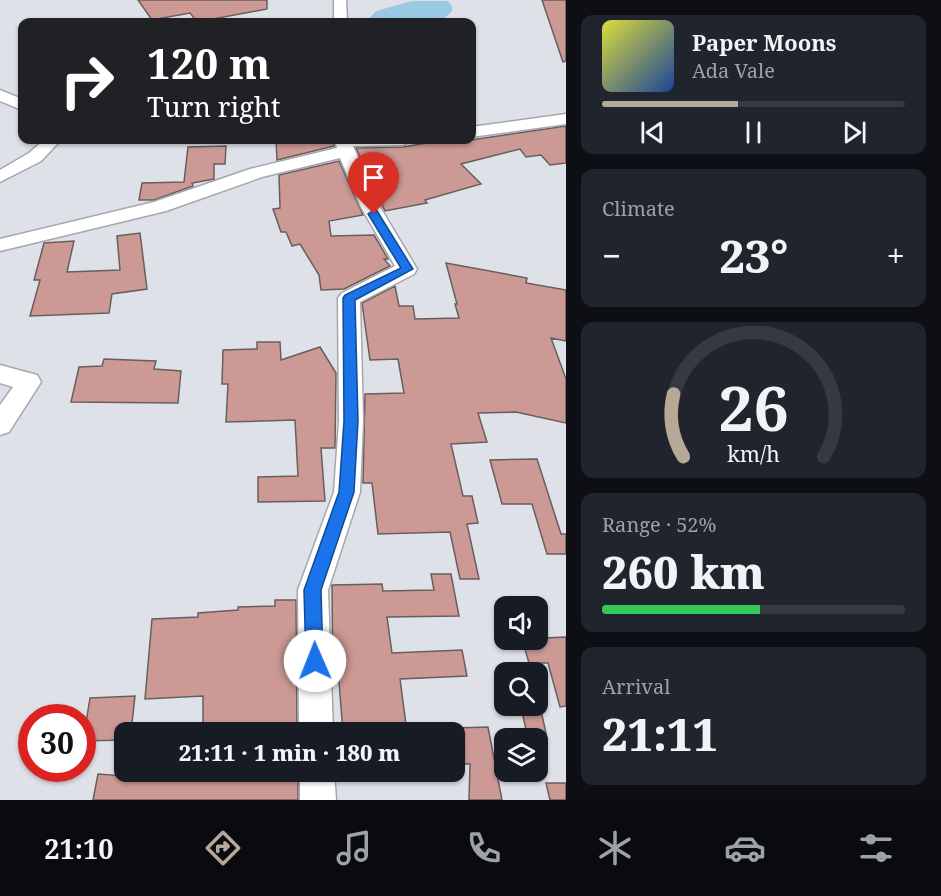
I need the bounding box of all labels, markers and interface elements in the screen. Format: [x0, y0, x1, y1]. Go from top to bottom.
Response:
text: Paper Moons [692, 27, 836, 57]
text: 120 m [147, 34, 271, 91]
icon: right [48, 42, 126, 120]
text: Ada Vale [692, 57, 775, 84]
text: Turn right [147, 88, 280, 125]
icon: previous [636, 116, 669, 149]
icon: pause [737, 116, 770, 149]
icon: next [838, 116, 871, 149]
pin [348, 152, 399, 214]
icon: arrive [357, 161, 390, 194]
text: Climate [602, 195, 675, 222]
text: 23° [719, 225, 788, 286]
text: − [602, 233, 621, 278]
text: + [887, 233, 905, 278]
text: 26 [718, 364, 789, 449]
text: km/h [727, 439, 780, 468]
text: Range · 52% [602, 511, 716, 538]
text: 260 km [602, 541, 765, 602]
map controls [494, 596, 548, 782]
button: sound [494, 596, 548, 650]
position arrow [283, 629, 347, 693]
button: search [494, 662, 548, 716]
text: Arrival [602, 673, 670, 700]
text: 21:11 [602, 703, 718, 764]
speed limit sign: 30 [18, 704, 96, 782]
button: layers [494, 728, 548, 782]
text: 21:11 · 1 min · 180 m [179, 737, 400, 767]
icon: directions [202, 827, 244, 869]
icon: music [333, 827, 375, 869]
icon: phone [463, 827, 505, 869]
icon: climate [594, 827, 636, 869]
icon: car [724, 827, 766, 869]
icon: filters [855, 827, 897, 869]
text: 21:10 [44, 830, 114, 867]

